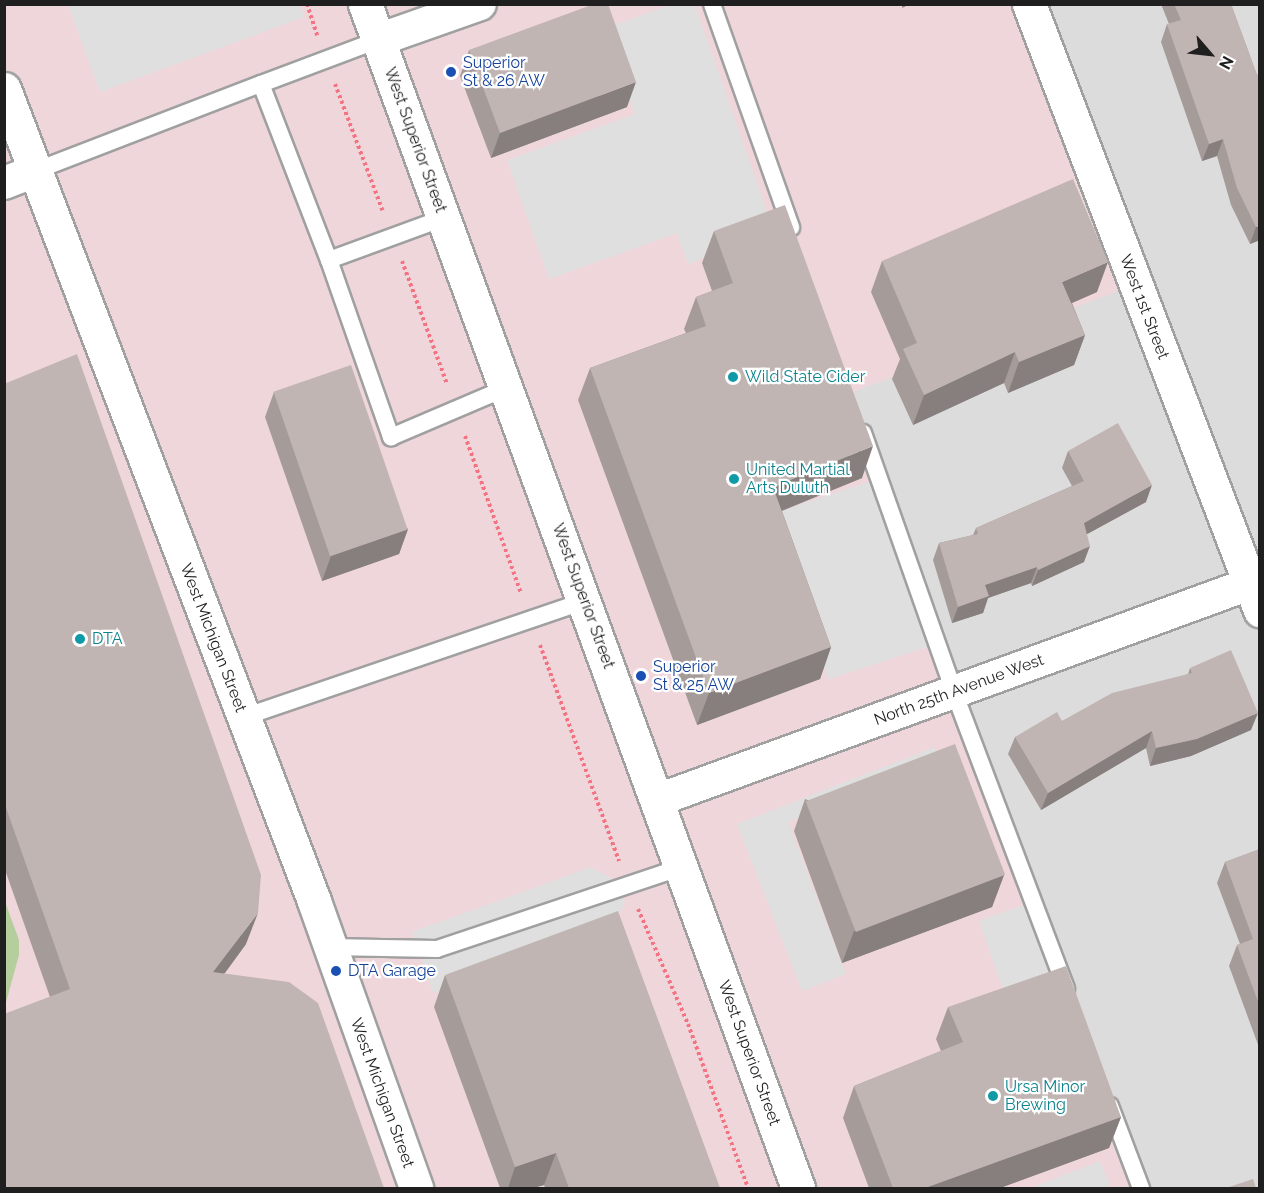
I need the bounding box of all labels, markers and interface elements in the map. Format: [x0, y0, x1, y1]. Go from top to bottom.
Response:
north arrow [1180, 24, 1240, 84]
place label: Superior St & 26 AW [463, 53, 545, 91]
text: N [1215, 53, 1238, 73]
street label: West Superior Street [380, 65, 450, 215]
marker: Superior St & 26 AW [444, 65, 458, 79]
street label: West 1st Street [1115, 252, 1173, 362]
place label: Wild State Cider [745, 367, 865, 387]
marker: Wild State Cider [726, 370, 740, 384]
place label: United Martial Arts Duluth [746, 460, 850, 498]
marker: United Martial Arts Duluth [727, 472, 741, 486]
street label: West Superior Street [548, 521, 618, 671]
street label: West Michigan Street [176, 561, 250, 715]
place label: DTA [92, 629, 123, 649]
marker: DTA [73, 632, 87, 646]
street label: North 25th Avenue West [871, 650, 1047, 730]
place label: Superior St & 25 AW [653, 657, 734, 695]
marker: Superior St & 25 AW [634, 669, 648, 683]
place label: DTA Garage [348, 961, 436, 981]
marker: DTA Garage [329, 964, 343, 978]
street label: West Superior Street [714, 978, 784, 1128]
street label: West Michigan Street [346, 1016, 418, 1170]
place label: Ursa Minor Brewing [1005, 1077, 1085, 1115]
marker: Ursa Minor Brewing [986, 1089, 1000, 1103]

